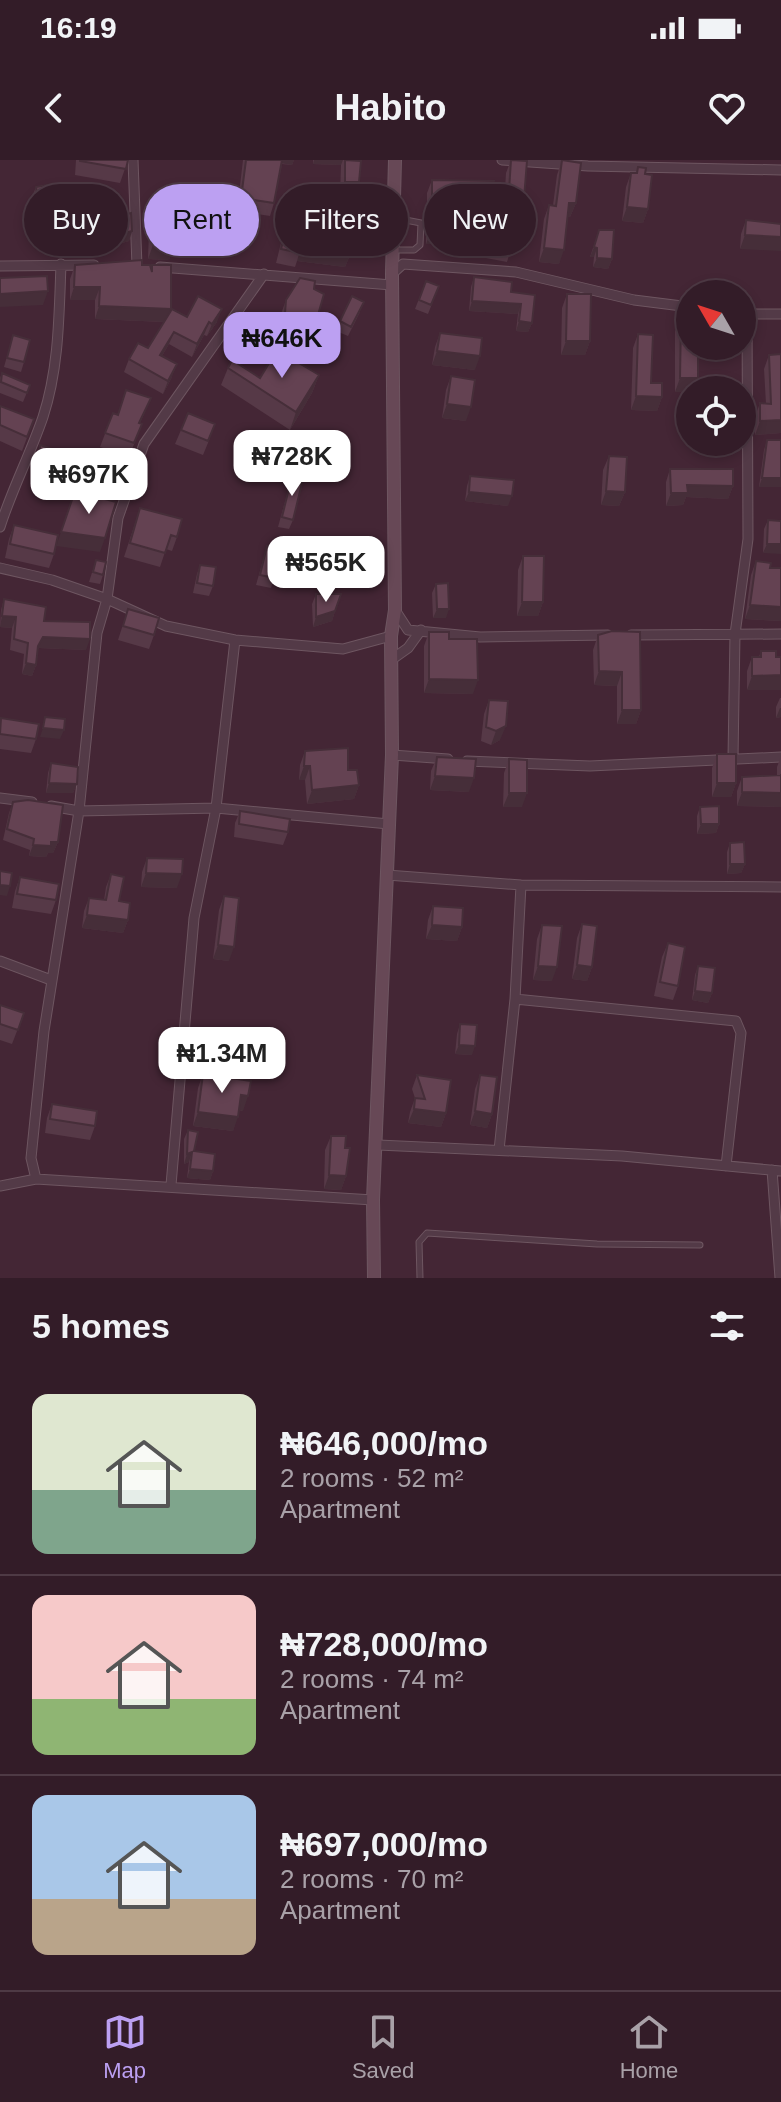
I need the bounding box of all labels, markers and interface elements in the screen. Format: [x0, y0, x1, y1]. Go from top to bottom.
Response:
text: 16:19 [40, 11, 117, 44]
icon: back [32, 86, 76, 130]
icon: heart [705, 86, 749, 130]
text: Habito [335, 87, 447, 128]
chip: Buy [24, 184, 128, 256]
chip: Rent [144, 184, 259, 256]
chip: Filters [275, 184, 408, 256]
chip: New [424, 184, 536, 256]
north arrow [676, 280, 756, 360]
map controls [676, 280, 756, 456]
pin: ₦646K [226, 312, 338, 380]
text: ₦646K [242, 323, 322, 353]
button: locate [676, 376, 756, 456]
pin: ₦728K [236, 430, 348, 498]
text: ₦728K [252, 441, 332, 471]
pin: ₦697K [33, 448, 145, 516]
text: ₦697K [49, 459, 129, 489]
pin: ₦565K [270, 536, 382, 604]
text: ₦565K [286, 547, 366, 577]
pin: ₦1.34M [157, 1027, 287, 1095]
text: ₦1.34M [176, 1038, 268, 1068]
icon: filters [705, 1304, 749, 1348]
text: 5 homes [32, 1307, 170, 1345]
text: ₦646,000/mo [280, 1424, 488, 1462]
icon: home [96, 1426, 192, 1522]
text: 2 rooms · 52 m² [280, 1463, 464, 1493]
text: Apartment [280, 1494, 400, 1524]
text: ₦728,000/mo [280, 1625, 488, 1663]
icon: home [96, 1627, 192, 1723]
text: 2 rooms · 74 m² [280, 1664, 464, 1694]
text: Apartment [280, 1695, 400, 1725]
text: ₦697,000/mo [280, 1825, 488, 1863]
icon: home [96, 1827, 192, 1923]
text: 2 rooms · 70 m² [280, 1864, 464, 1894]
text: Apartment [280, 1895, 400, 1925]
tab: Map [103, 2010, 147, 2084]
tab: Saved [352, 2010, 414, 2084]
tab: Home [620, 2010, 678, 2084]

